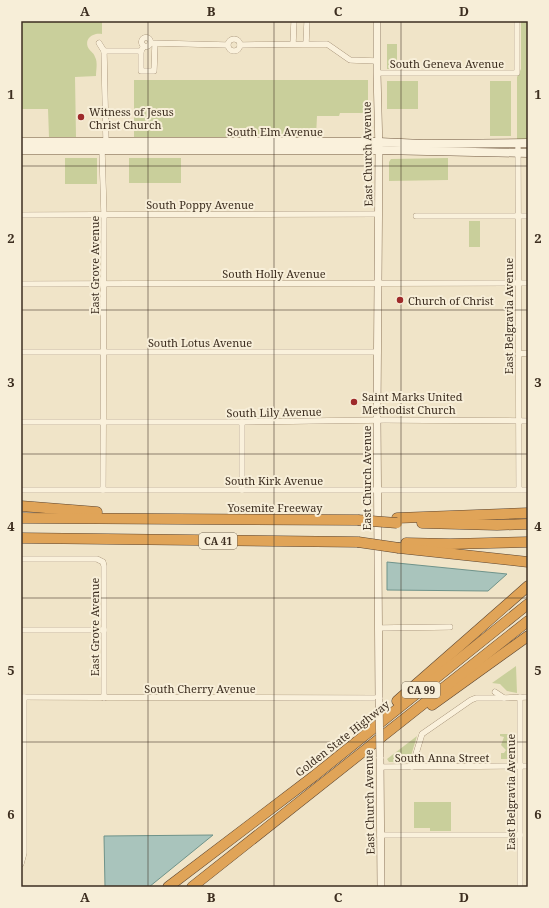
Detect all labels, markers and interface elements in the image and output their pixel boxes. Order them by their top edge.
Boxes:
text: A [80,2,90,20]
text: B [207,2,216,20]
text: C [334,2,343,20]
text: D [459,2,469,20]
street label: South Geneva Avenue [390,56,504,71]
text: 1 [7,85,15,103]
text: 1 [534,85,542,103]
street label: East Church Avenue [359,101,375,207]
place label: Witness of Jesus Christ Church [89,104,174,132]
marker: Witness of Jesus Christ Church [76,112,86,122]
street label: South Elm Avenue [227,124,323,139]
street label: South Poppy Avenue [146,197,254,212]
street label: East Grove Avenue [87,216,102,314]
text: 2 [7,229,15,247]
text: 2 [534,229,542,247]
street label: East Belgravia Avenue [501,258,516,374]
street label: South Holly Avenue [222,266,326,281]
place label: Church of Christ [408,293,494,308]
marker: Church of Christ [395,295,405,305]
street label: South Lotus Avenue [148,335,252,350]
text: 3 [7,373,15,391]
text: 3 [534,373,542,391]
place label: Saint Marks United Methodist Church [362,389,463,417]
marker: Saint Marks United Methodist Church [349,397,359,407]
street label: South Lily Avenue [226,404,322,420]
street label: East Church Avenue [359,425,374,531]
street label: South Kirk Avenue [225,473,323,488]
street label: Yosemite Freeway [227,500,323,515]
text: 4 [7,517,15,535]
text: 4 [534,517,542,535]
road number: CA 41 [199,533,237,549]
street label: East Grove Avenue [87,578,102,676]
text: 5 [7,661,15,679]
text: 5 [534,661,542,679]
street label: South Cherry Avenue [144,681,256,696]
road number: CA 99 [402,682,440,698]
street label: Golden State Highway [292,696,393,780]
street label: East Belgravia Avenue [503,734,518,850]
street label: East Church Avenue [361,749,377,855]
street label: South Anna Street [395,750,489,765]
text: 6 [7,805,15,823]
text: 6 [534,805,542,823]
text: A [80,888,90,906]
text: B [207,888,216,906]
text: C [334,888,343,906]
text: D [459,888,469,906]

